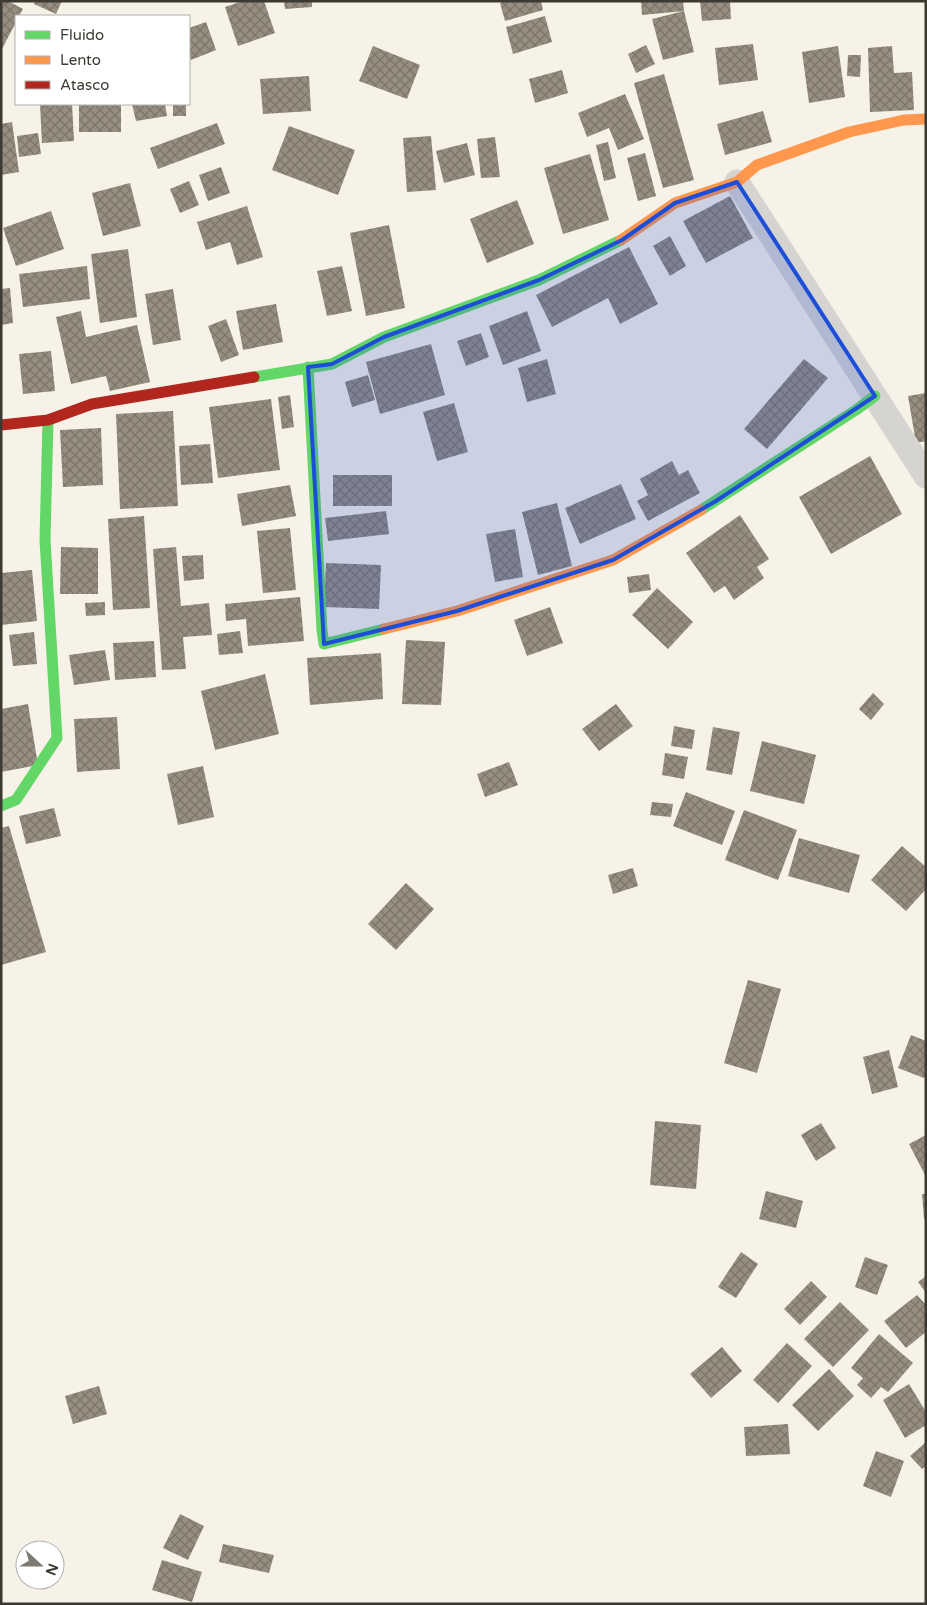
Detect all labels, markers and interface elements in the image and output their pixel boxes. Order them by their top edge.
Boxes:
legend [15,15,190,105]
text: Fluido [60,26,104,44]
text: Lento [60,51,101,69]
text: Atasco [60,76,109,94]
north arrow [15,1540,65,1590]
text: N [42,1561,62,1578]

